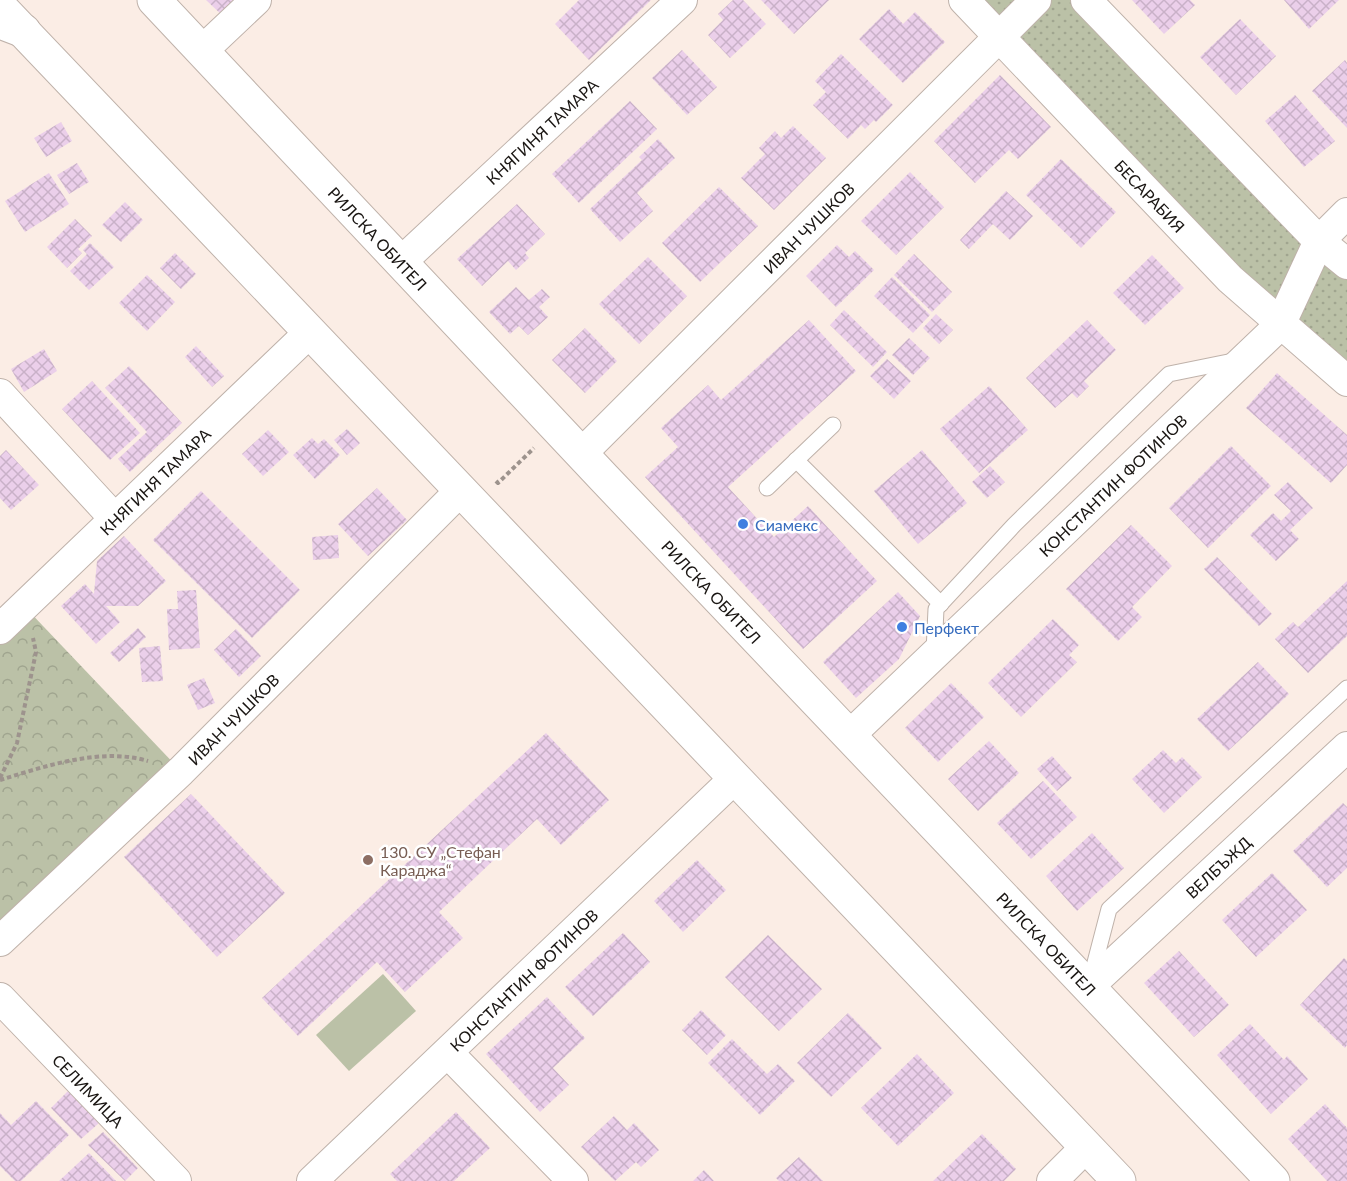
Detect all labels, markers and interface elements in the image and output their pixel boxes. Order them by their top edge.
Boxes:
street label: КНЯГИНЯ ТАМАРА [482,74,601,188]
street label: БЕСАРАБИЯ [1111,155,1189,236]
street label: ИВАН ЧУШКОВ [759,178,858,277]
street label: РИЛСКА ОБИТЕЛ [325,182,431,294]
street label: КОНСТАНТИН ФОТИНОВ [1035,410,1190,560]
street label: КНЯГИНЯ ТАМАРА [95,424,214,538]
place label: Сиамекс [755,515,818,534]
marker: Сиамекс [736,517,750,531]
street label: РИЛСКА ОБИТЕЛ [658,536,765,647]
place label: Перфект [914,618,979,637]
marker: Перфект [895,620,909,634]
street label: ИВАН ЧУШКОВ [184,669,282,768]
street label: ВЕЛБЪЖД [1181,831,1255,902]
place label: 130. СУ „Стефан Караджа“ [380,842,501,879]
marker: 130. СУ „Стефан Караджа“ [361,853,375,867]
street label: РИЛСКА ОБИТЕЛ [993,888,1100,999]
street label: КОНСТАНТИН ФОТИНОВ [445,905,601,1054]
street label: СЕЛИМИЦА [49,1050,128,1131]

